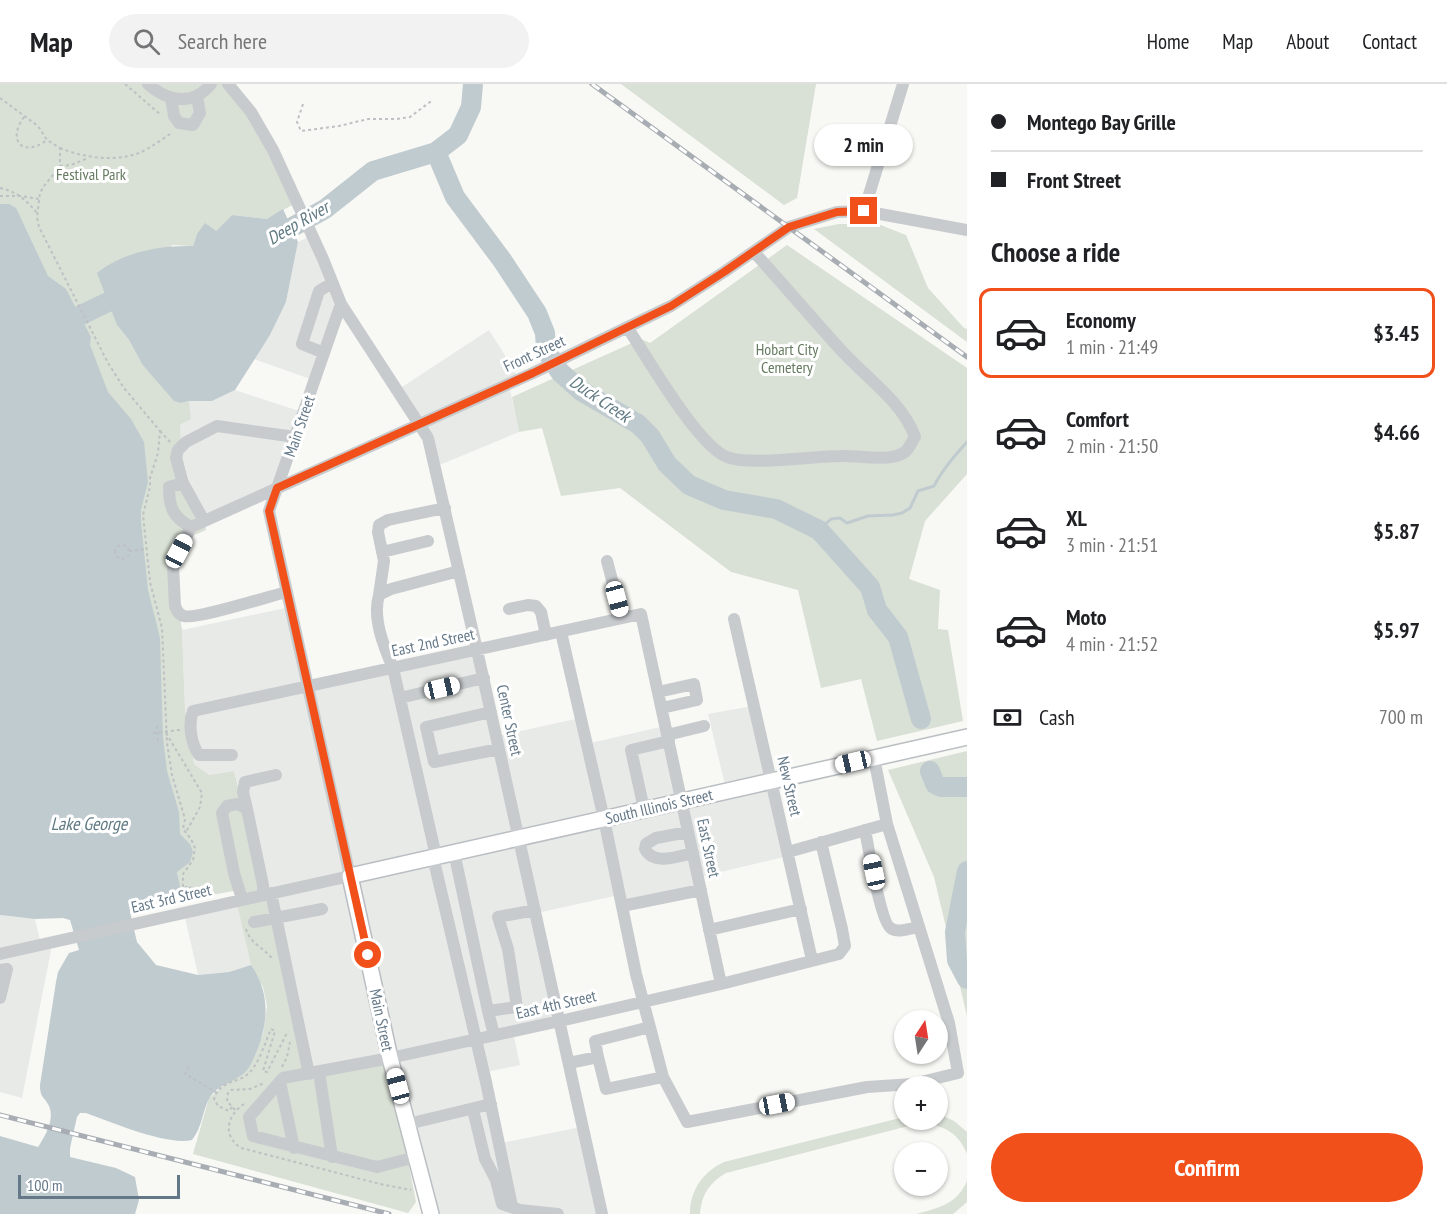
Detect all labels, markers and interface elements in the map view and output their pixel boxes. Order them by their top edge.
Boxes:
search box [109,14,529,68]
text: Map [30,23,73,60]
icon: search [130,25,163,58]
text: Search here [178,27,267,55]
text: Home [1147,28,1189,55]
text: Map [1222,28,1253,55]
text: About [1286,28,1329,55]
text: Contact [1362,28,1417,55]
text: Montego Bay Grille [1027,108,1176,136]
callout: 2 min [814,124,914,166]
text: 2 min [843,132,884,158]
park label: Festival Park [56,164,127,184]
text: Front Street [1027,166,1121,194]
water label: Deep River [263,194,335,249]
route end [850,197,877,224]
text: Choose a ride [991,235,1120,269]
icon: car [994,306,1048,360]
text: Economy [1066,306,1136,334]
text: $3.45 [1373,319,1420,347]
street label: Front Street [500,330,569,376]
text: 1 min · 21:49 [1066,334,1158,360]
park label: Hobart City Cemetery [756,339,818,377]
water label: Duck Creek [565,370,637,428]
street label: Main Street [279,392,319,459]
icon: car [994,405,1048,459]
text: Comfort [1066,405,1129,433]
text: $4.66 [1373,418,1420,446]
text: 2 min · 21:50 [1066,433,1158,459]
icon: car [994,504,1048,558]
text: XL [1066,504,1087,532]
text: $5.87 [1373,517,1420,545]
car [163,531,195,571]
text: 3 min · 21:51 [1066,532,1158,558]
car [604,579,630,619]
icon: car [994,603,1048,657]
text: Moto [1066,603,1107,631]
text: $5.97 [1373,616,1420,644]
street label: East 2nd Street [390,623,477,661]
text: 4 min · 21:52 [1066,631,1158,657]
car [422,675,462,701]
street label: Center Street [493,683,527,758]
icon: cash [991,701,1024,734]
text: Cash [1039,703,1075,731]
text: 700 m [1379,704,1423,730]
car [833,749,873,775]
street label: New Street [773,754,807,818]
street label: South Illinois Street [603,784,715,828]
water label: Lake George [51,812,129,835]
street label: East Street [693,817,725,880]
car [861,853,887,891]
street label: East 3rd Street [129,879,214,917]
route start [354,941,381,968]
street label: East 4th Street [514,985,599,1023]
street label: Main Street [366,987,399,1054]
north arrow [894,1010,948,1064]
map controls [894,1010,948,1196]
car [385,1066,411,1106]
button: + [894,1076,948,1130]
car [758,1092,796,1116]
button: Confirm [991,1133,1423,1202]
button: − [894,1142,948,1196]
scale bar [18,1172,180,1200]
text: 100 m [27,1175,62,1195]

